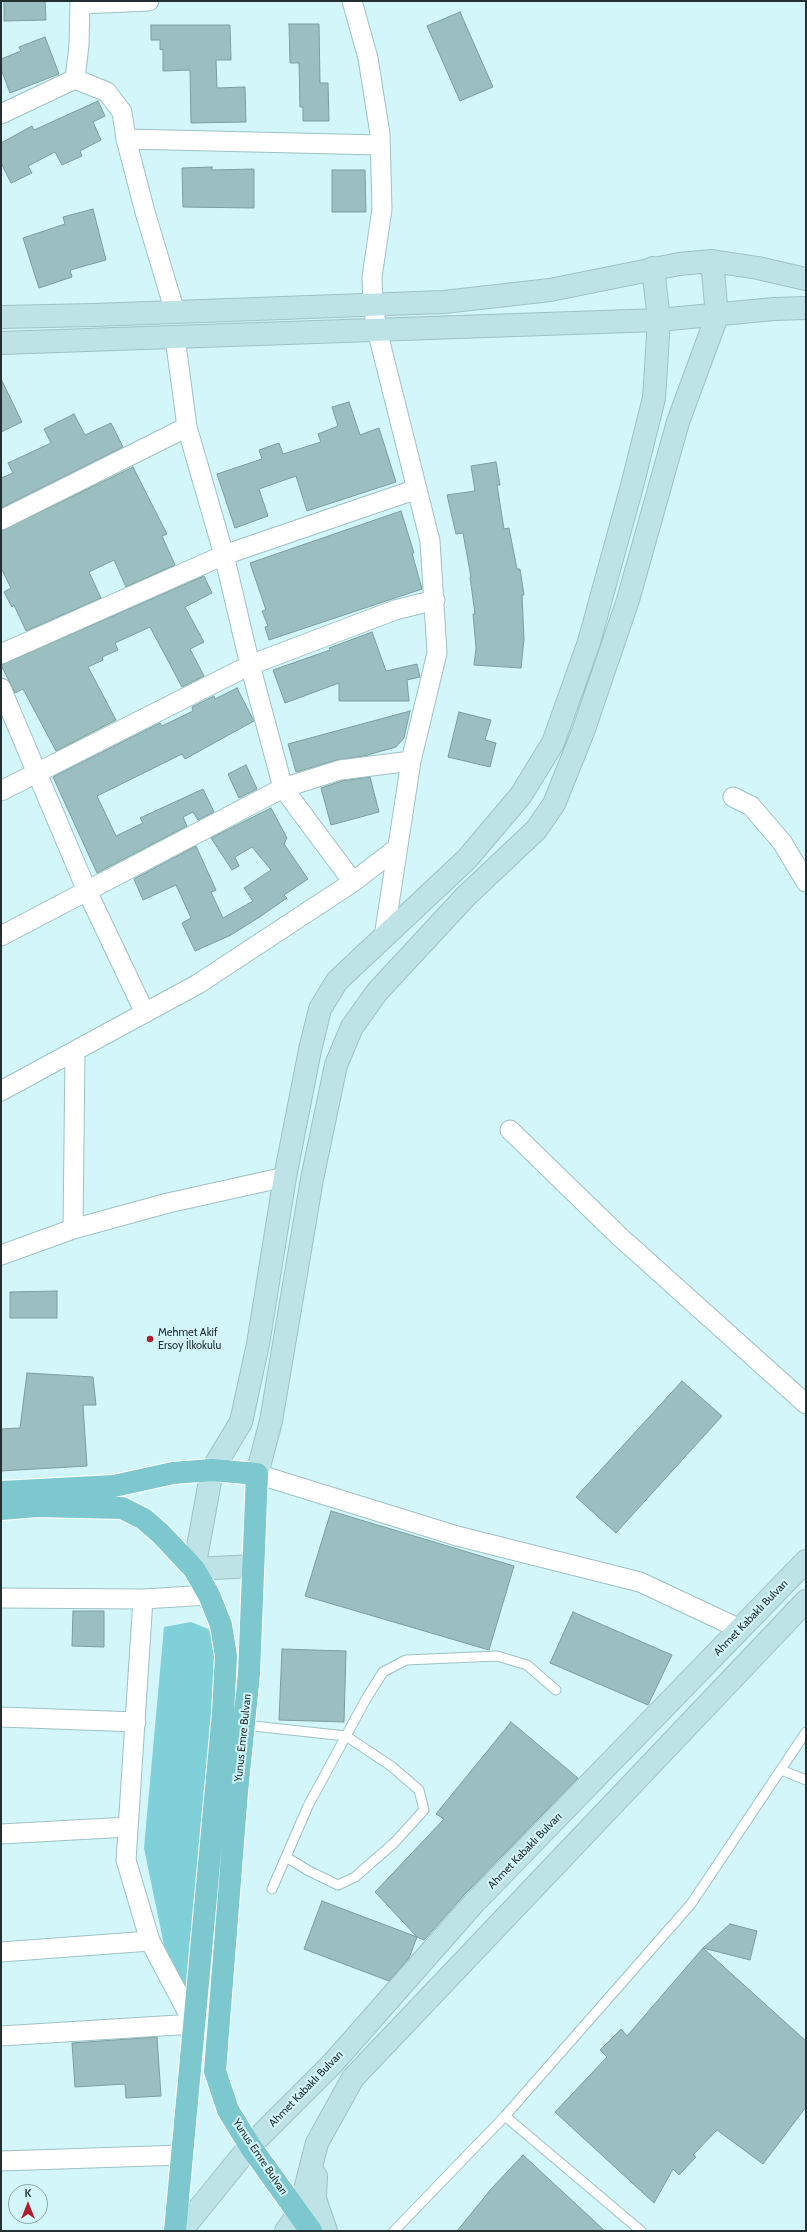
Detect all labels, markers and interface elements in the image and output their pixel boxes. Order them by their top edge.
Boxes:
place label: Mehmet Akif Ersoy İlkokulu [158,1326,221,1352]
marker: Mehmet Akif Ersoy İlkokulu [145,1334,155,1344]
street label: Ahmet Kabaklı Bulvarı [711,1577,791,1659]
street label: Yunus Emre Bulvarı [232,1693,254,1783]
street label: Ahmet Kabaklı Bulvarı [485,1810,565,1892]
street label: Ahmet Kabaklı Bulvarı [266,2048,346,2130]
street label: Yunus Emre Bulvarı [230,2117,290,2197]
north arrow [8,2184,48,2224]
text: K [25,2186,31,2200]

